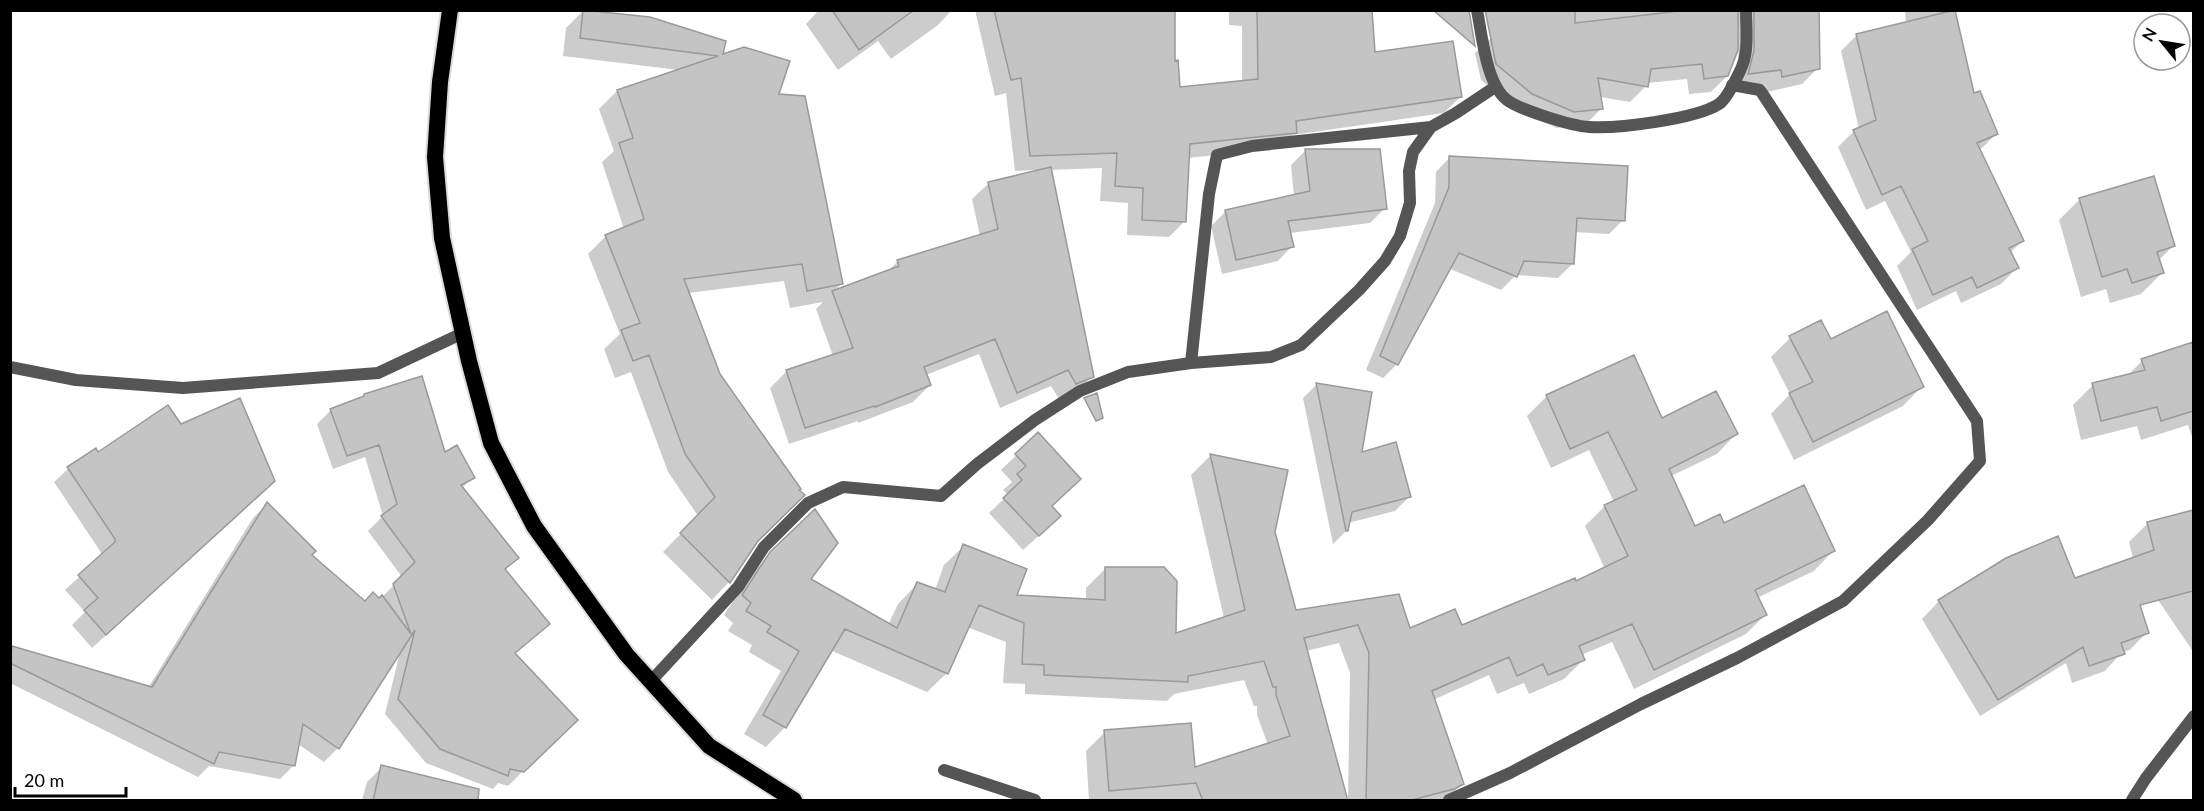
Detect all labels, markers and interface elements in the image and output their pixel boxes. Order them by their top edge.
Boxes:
north arrow [2132,12,2192,72]
text: N [2137,24,2160,44]
scale bar [15,760,126,798]
text: 20 m [24,769,64,791]

